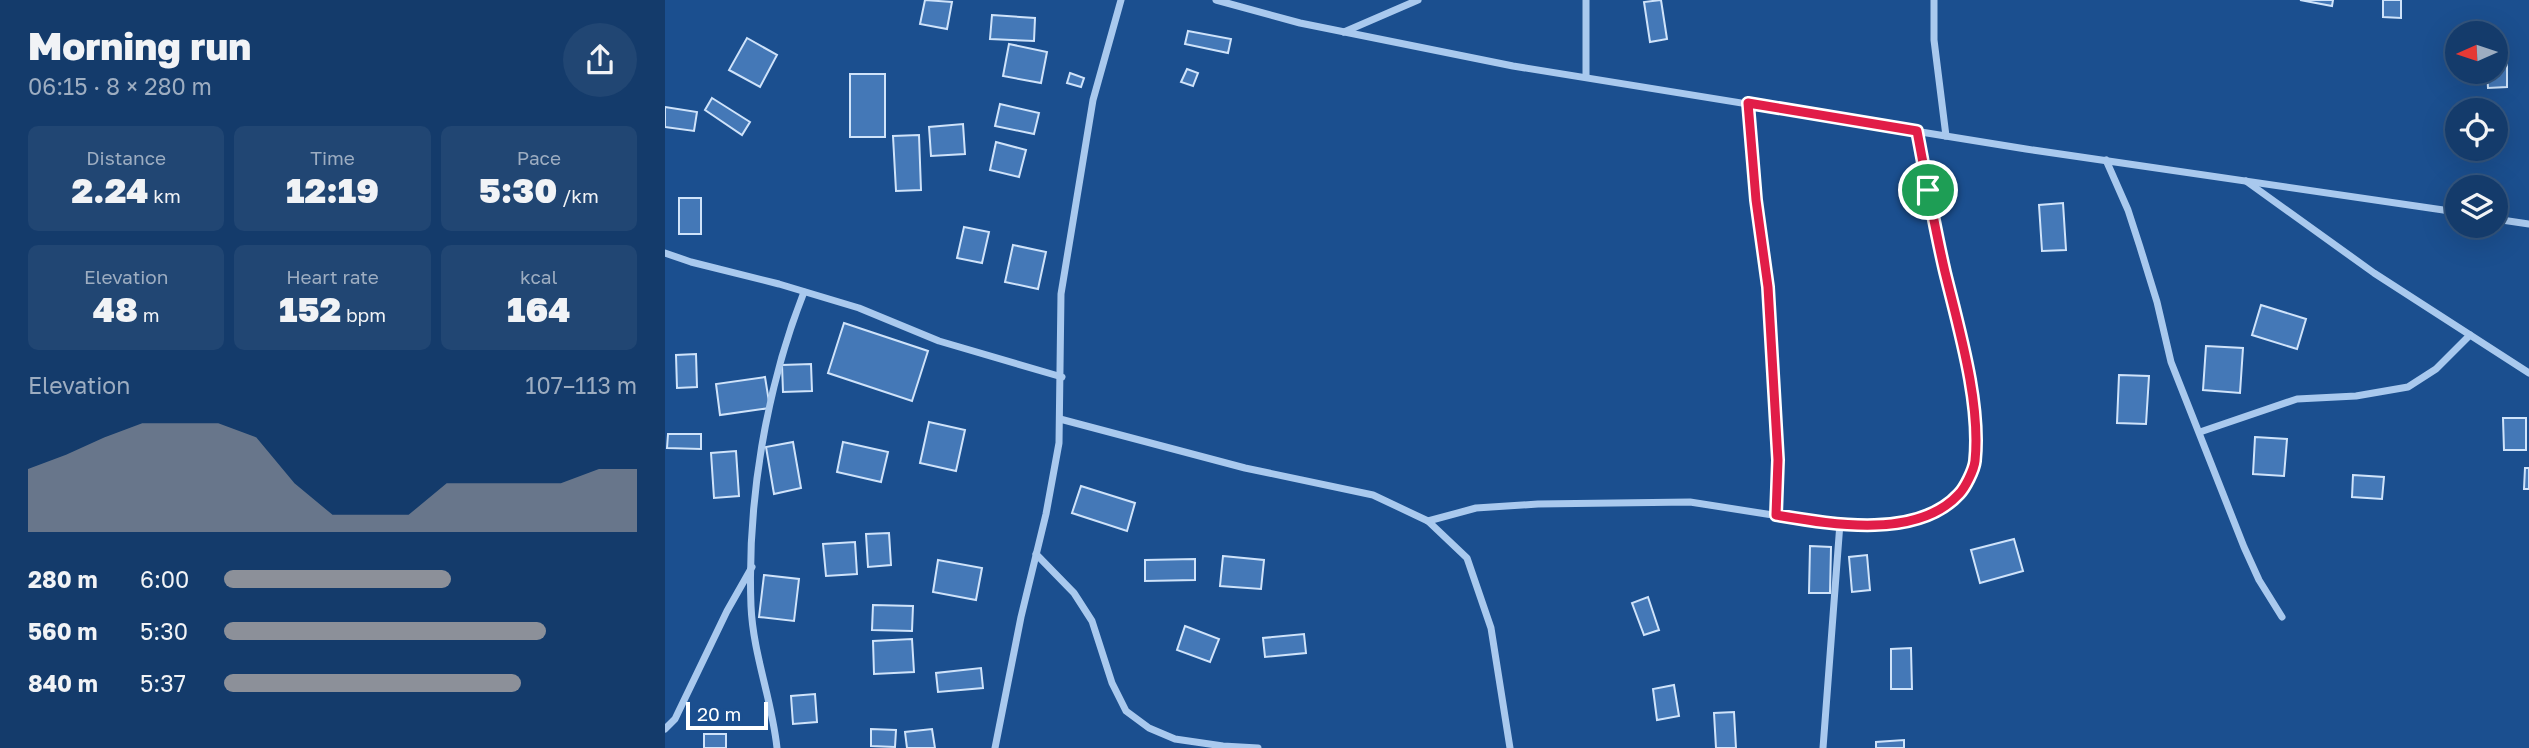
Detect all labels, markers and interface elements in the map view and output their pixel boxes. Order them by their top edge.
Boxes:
north arrow [2445,21,2508,84]
map controls [2445,21,2508,238]
text: Morning run [28,23,251,68]
button: share [563,23,637,97]
text: 06:15 · 8 × 280 m [28,72,212,100]
button: locate [2445,98,2508,161]
text: Distance [86,146,166,169]
text: Time [310,146,355,169]
text: Pace [517,146,561,169]
pin [1898,160,1958,220]
text: 2.24 [71,169,149,211]
text: 12:19 [286,169,379,211]
text: 5:30 [479,169,557,211]
icon: arrive [1909,171,1947,209]
button: layers [2445,175,2508,238]
text: km [149,184,181,207]
text: /km [557,184,599,207]
text: Elevation [84,265,168,288]
text: Heart rate [286,265,379,288]
text: kcal [520,265,558,288]
text: 48 [93,288,138,330]
text: 152 [279,288,341,330]
text: 164 [507,288,571,330]
text: m [138,303,160,326]
text: bpm [341,303,386,326]
text: Elevation [28,371,130,399]
text: 107–113 m [525,371,637,399]
text: 280 m [28,565,98,593]
text: 6:00 [140,565,189,593]
text: 560 m [28,617,97,645]
text: 5:30 [140,617,188,645]
text: 840 m [28,669,98,697]
text: 5:37 [140,669,186,697]
scale bar [686,699,768,731]
text: 20 m [697,702,741,725]

